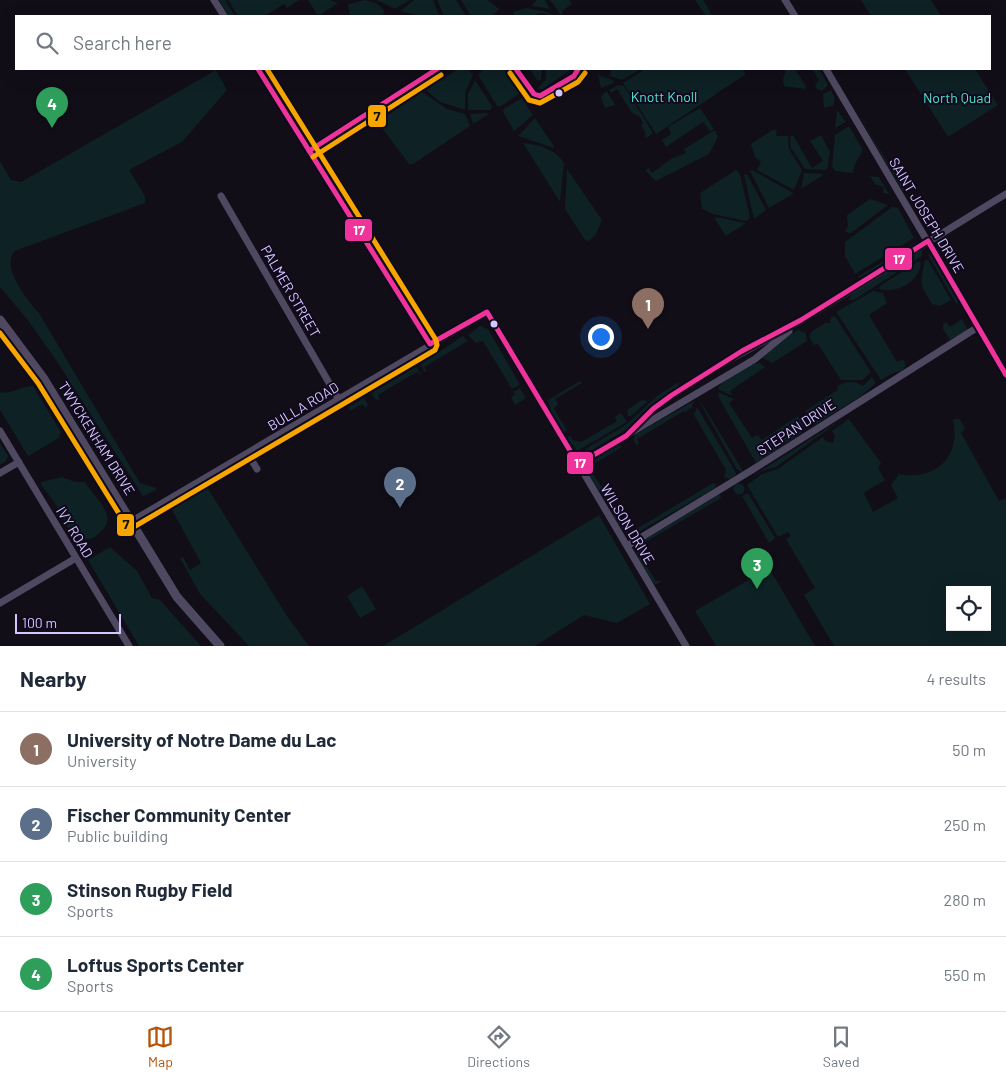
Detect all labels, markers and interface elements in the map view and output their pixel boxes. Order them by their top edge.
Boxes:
search box [15,15,991,70]
icon: search [33,29,61,57]
text: Search here [73,31,172,54]
pin: 4 [36,87,68,128]
unlabelled marker [554,88,564,98]
park label: Knott Knoll [631,88,697,105]
park label: North Quad [923,89,991,106]
line badge: 7 [367,104,387,128]
text: 7 [374,107,381,124]
street label: SAINT JOSEPH DRIVE [886,154,968,276]
line badge: 17 [344,218,373,242]
text: 17 [353,221,365,238]
street label: PALMER STREET [258,242,324,340]
line badge: 17 [884,247,913,271]
text: 17 [893,250,905,267]
pin: 1 [632,288,664,329]
unlabelled marker [489,319,499,329]
your location [588,324,614,350]
street label: TWYCKENHAM DRIVE [55,378,139,498]
street label: BULLA ROAD [264,378,342,434]
street label: STEPAN DRIVE [753,395,839,459]
line badge: 17 [566,451,594,475]
text: 17 [574,454,586,471]
pin: 2 [384,467,416,508]
street label: WILSON DRIVE [597,481,659,567]
street label: IVY ROAD [53,503,97,561]
line badge: 7 [116,513,135,537]
text: 7 [123,515,130,532]
pin: 3 [741,548,773,589]
map controls [946,586,991,631]
button: locate [946,586,991,631]
scale bar [15,611,121,634]
text: 100 m [22,614,57,631]
text: Nearby [20,666,86,691]
text: 4 results [926,669,986,688]
text: University of Notre Dame du Lac [67,728,336,751]
text: 1 [33,740,39,759]
text: 50 m [952,740,986,759]
text: University [67,751,137,770]
text: Fischer Community Center [67,803,291,826]
text: 2 [32,815,40,834]
text: 250 m [944,815,986,834]
text: Public building [67,826,168,845]
text: Stinson Rugby Field [67,878,233,901]
text: 3 [32,890,40,909]
text: 280 m [944,890,986,909]
text: Sports [67,901,113,920]
text: Loftus Sports Center [67,953,244,976]
text: 4 [31,965,41,984]
text: 550 m [944,965,986,984]
text: Sports [67,976,113,995]
tab: Map [146,1023,174,1070]
tab: Directions [467,1023,530,1070]
tab: Saved [823,1023,860,1070]

